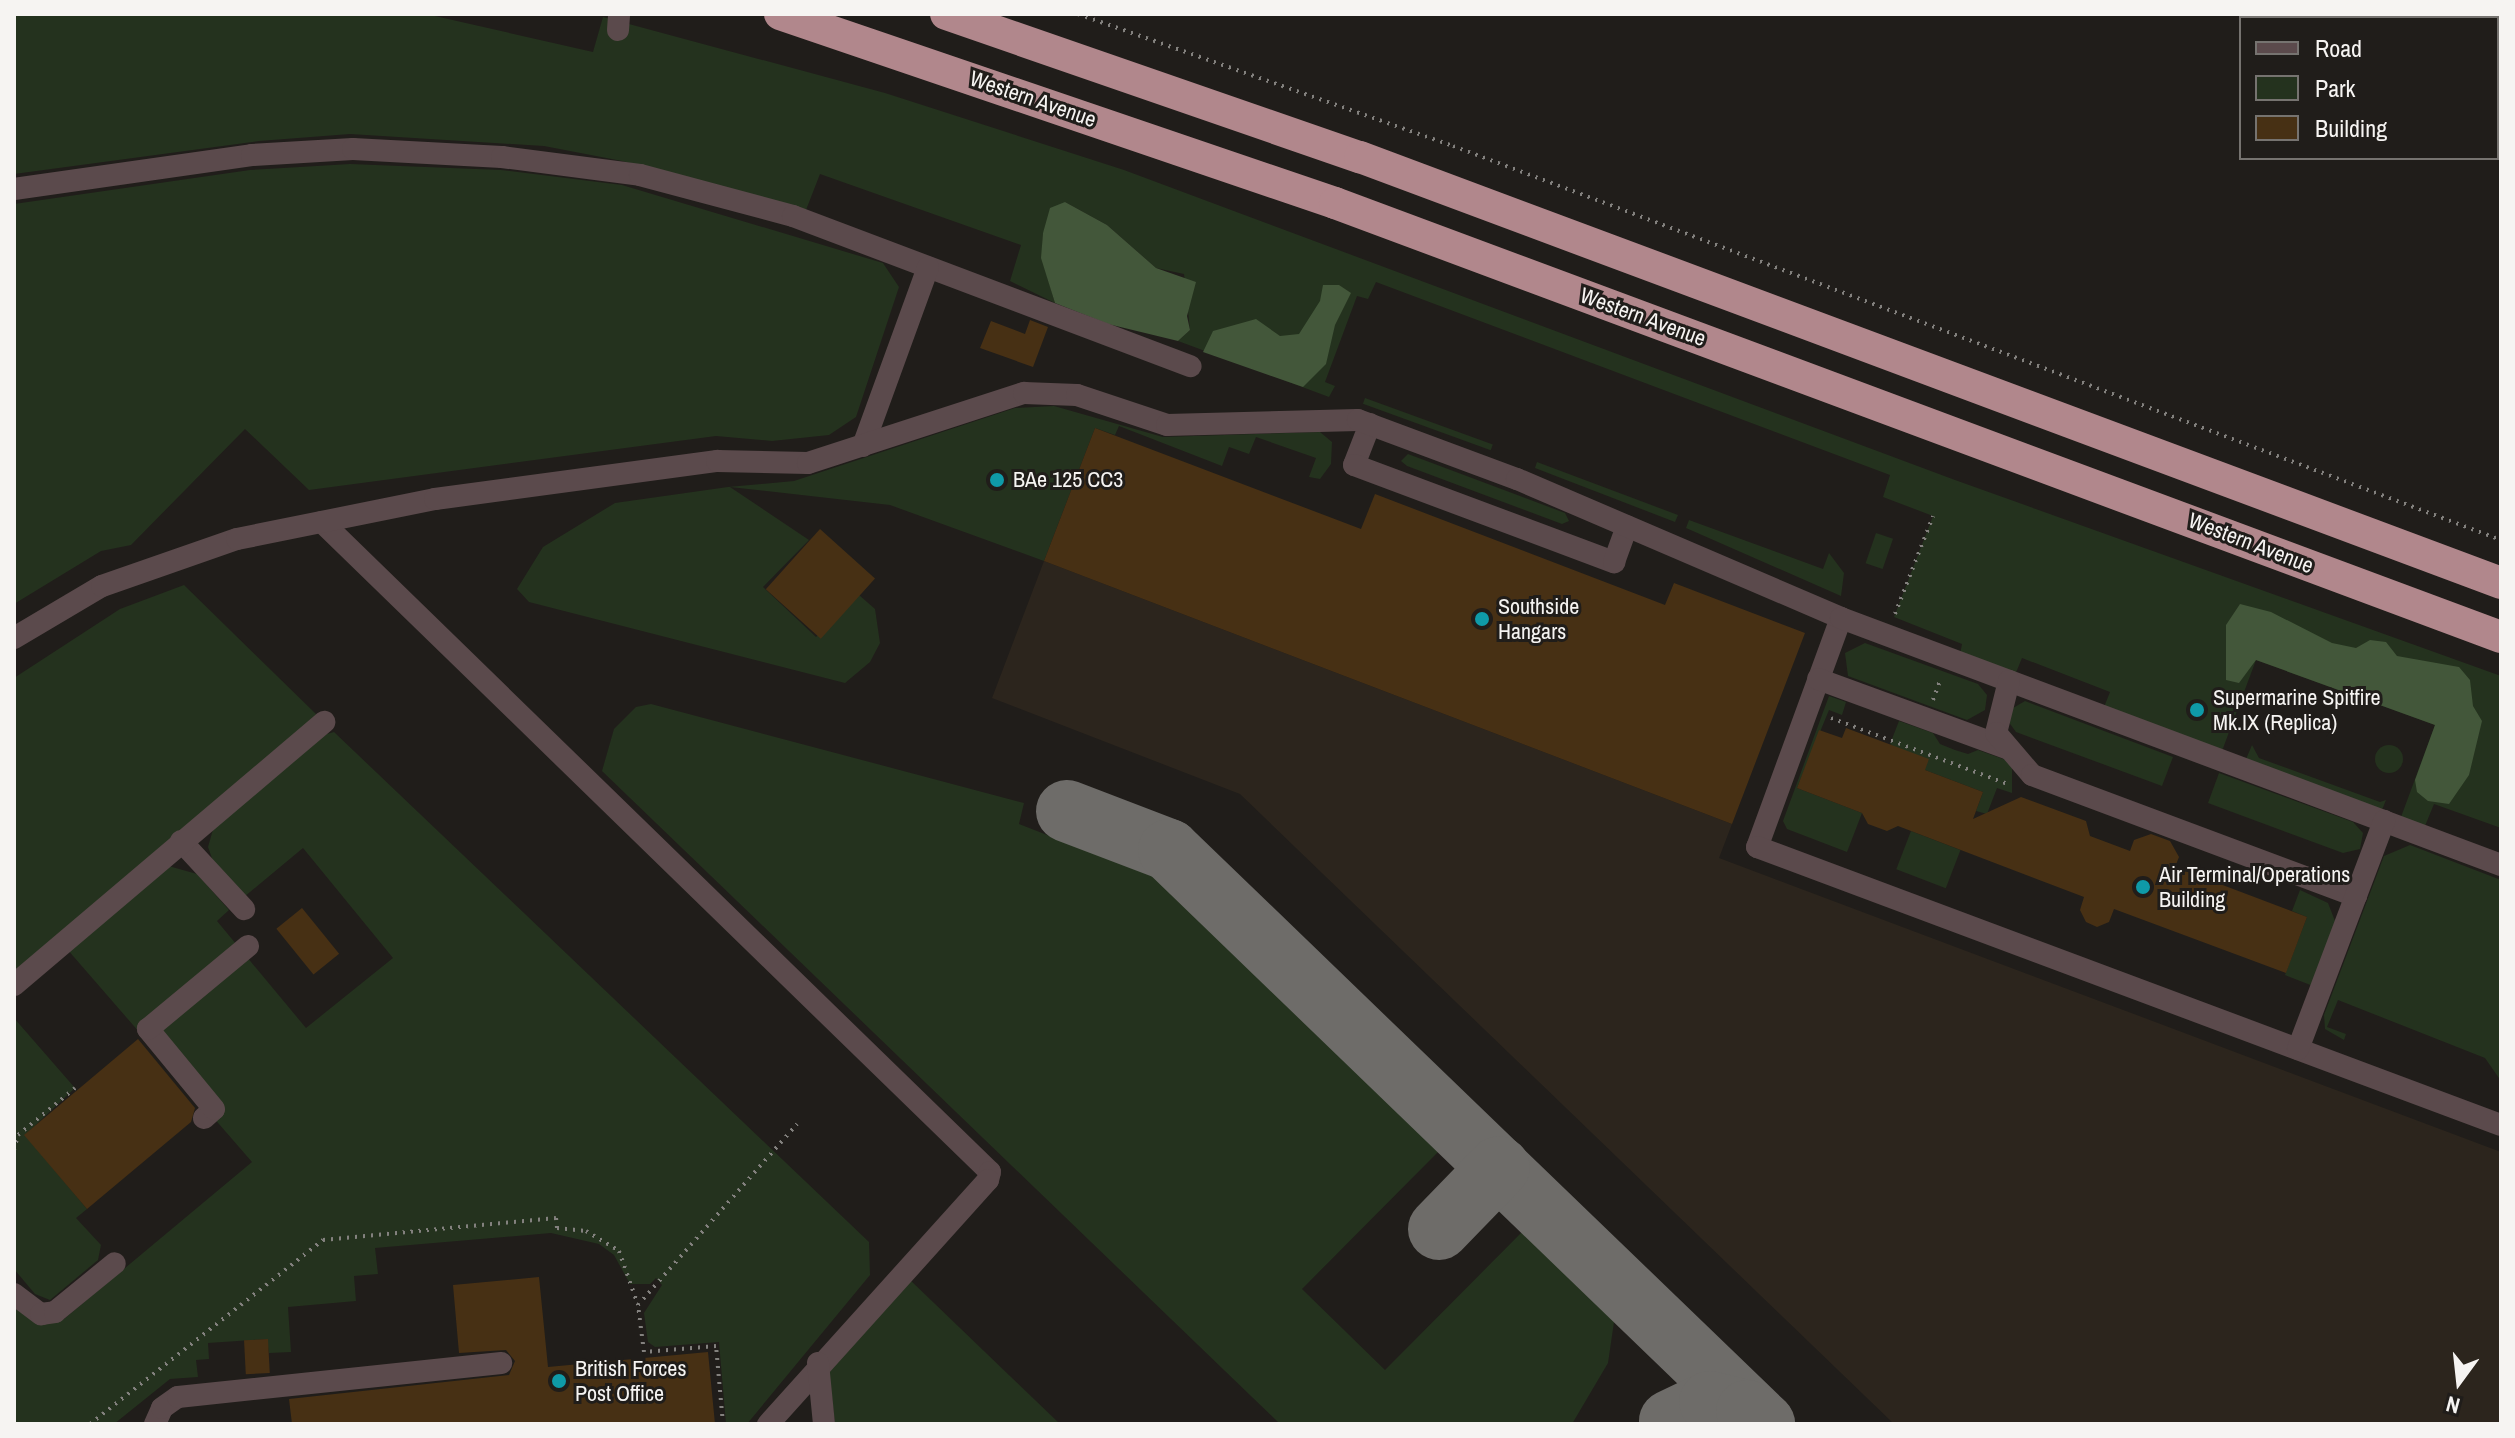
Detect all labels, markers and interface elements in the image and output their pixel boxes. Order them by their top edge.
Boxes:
legend [2239,16,2499,160]
text: Road [2315,32,2362,64]
street label: Western Avenue [966,65,1100,133]
text: Park [2315,72,2355,104]
text: Building [2315,112,2387,144]
street label: Western Avenue [1576,282,1710,352]
place label: BAe 125 CC3 [1013,467,1123,493]
marker: BAe 125 CC3 [988,471,1006,489]
street label: Western Avenue [2184,507,2318,579]
place label: Southside Hangars [1498,593,1579,644]
marker: Southside Hangars [1473,610,1491,628]
place label: Supermarine Spitfire Mk.IX (Replica) [2213,684,2380,736]
marker: Supermarine Spitfire Mk.IX (Replica) [2188,701,2206,719]
place label: Air Terminal/Operations Building [2159,861,2351,912]
marker: Air Terminal/Operations Building [2134,878,2152,896]
north arrow [2419,1342,2499,1422]
place label: British Forces Post Office [575,1355,686,1406]
marker: British Forces Post Office [550,1372,568,1390]
text: N [2443,1389,2463,1421]

